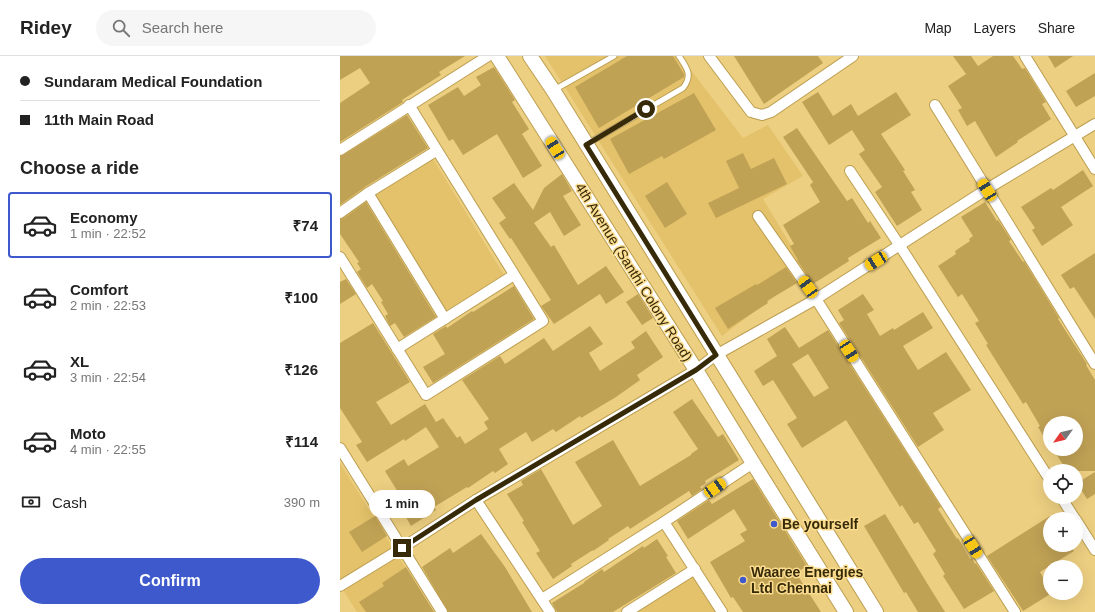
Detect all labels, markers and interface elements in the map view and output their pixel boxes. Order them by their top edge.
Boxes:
search box [96,10,376,46]
text: Ridey [20,17,72,38]
icon: search [110,17,132,39]
text: Search here [142,19,223,36]
text: Map [924,20,952,36]
text: Layers [974,20,1016,36]
text: Share [1038,20,1075,36]
text: Sundaram Medical Foundation [44,73,262,90]
route start [637,100,655,118]
text: 11th Main Road [44,111,154,128]
car [544,135,566,161]
text: Choose a ride [20,158,139,178]
car [976,177,998,203]
street label: 4th Avenue (Santhi Colony Road) [572,180,696,364]
icon: car [22,207,58,243]
text: Economy [70,209,138,226]
text: ₹74 [293,217,318,234]
text: 1 min · 22:52 [70,226,146,241]
car [863,250,889,272]
car [796,274,820,300]
icon: car [22,279,58,315]
text: Comfort [70,281,128,298]
text: ₹100 [284,289,318,306]
text: 2 min · 22:53 [70,298,146,313]
car [837,338,861,364]
icon: car [22,351,58,387]
text: XL [70,353,89,370]
text: ₹126 [284,361,318,378]
text: 3 min · 22:54 [70,370,146,385]
north arrow [1043,416,1083,456]
map controls [1043,416,1083,600]
icon: car [22,423,58,459]
text: Moto [70,425,106,442]
text: ₹114 [285,433,318,450]
text: 4 min · 22:55 [70,442,146,457]
button: locate [1043,464,1083,504]
car [702,476,728,500]
callout: 1 min [369,490,435,518]
icon: cash [20,491,42,513]
text: Cash [52,494,87,511]
text: 390 m [284,495,320,510]
text: 1 min [385,496,419,511]
button: + [1043,512,1083,552]
place label: Be yourself [782,516,859,532]
marker: Be yourself [769,519,779,529]
car [962,534,984,560]
route end [393,539,411,557]
button: Confirm [20,558,320,604]
button: − [1043,560,1083,600]
place label: Waaree Energies Ltd Chennai [751,564,864,596]
marker: Waaree Energies Ltd Chennai [738,575,748,585]

